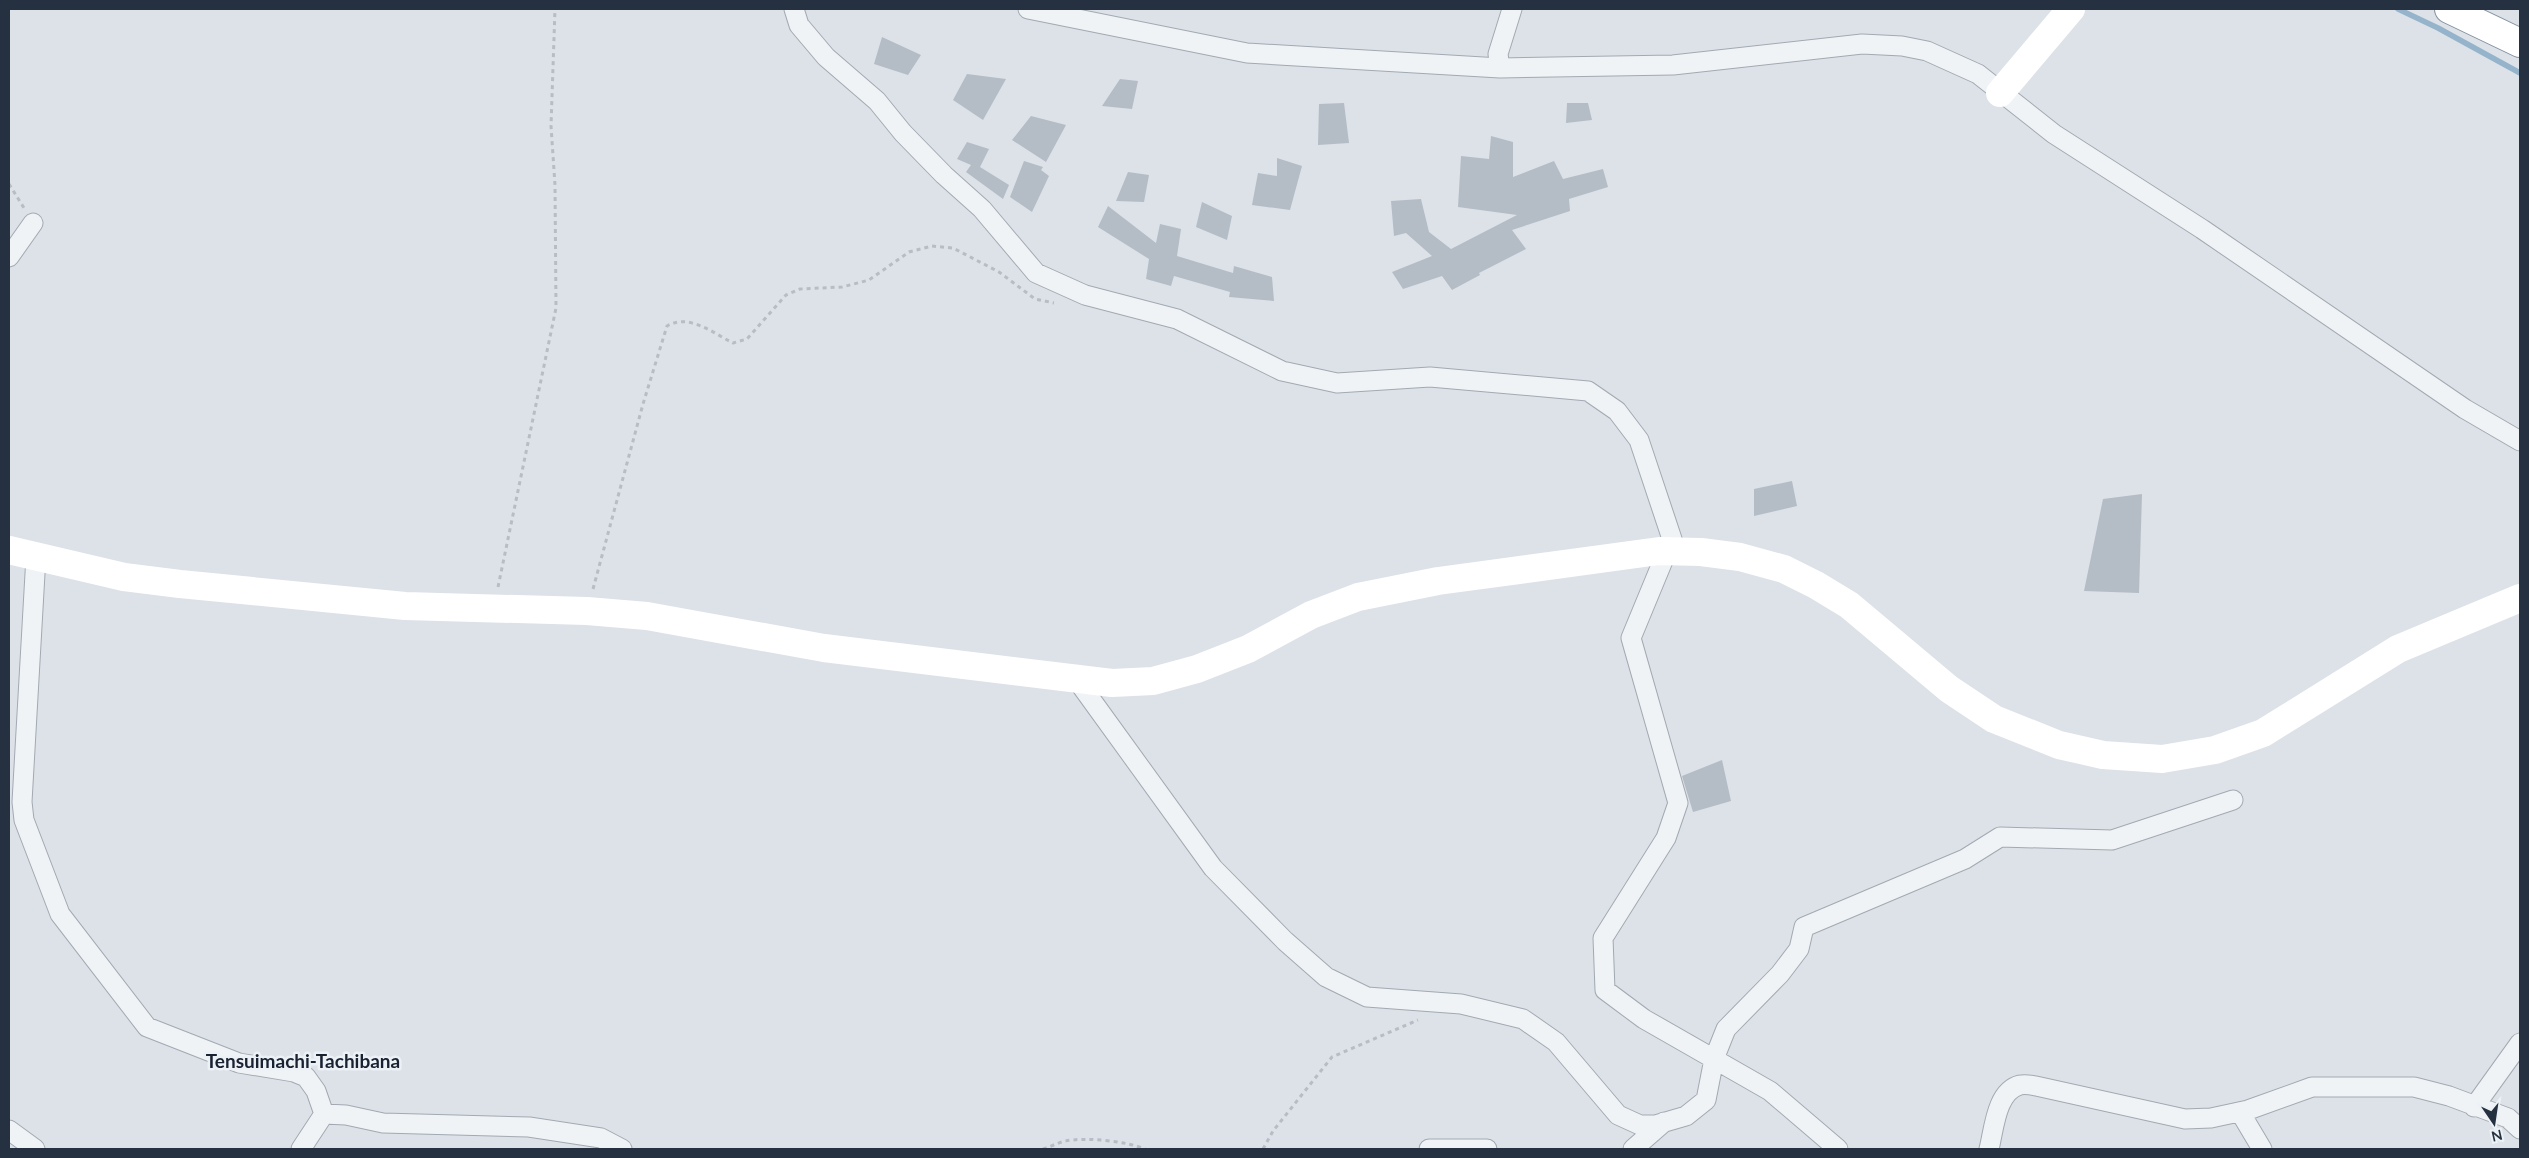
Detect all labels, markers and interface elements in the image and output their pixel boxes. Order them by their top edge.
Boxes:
district label: Tensuimachi-Tachibana [206,1049,400,1072]
north arrow [2469,1098,2519,1148]
text: N [2490,1127,2504,1146]

